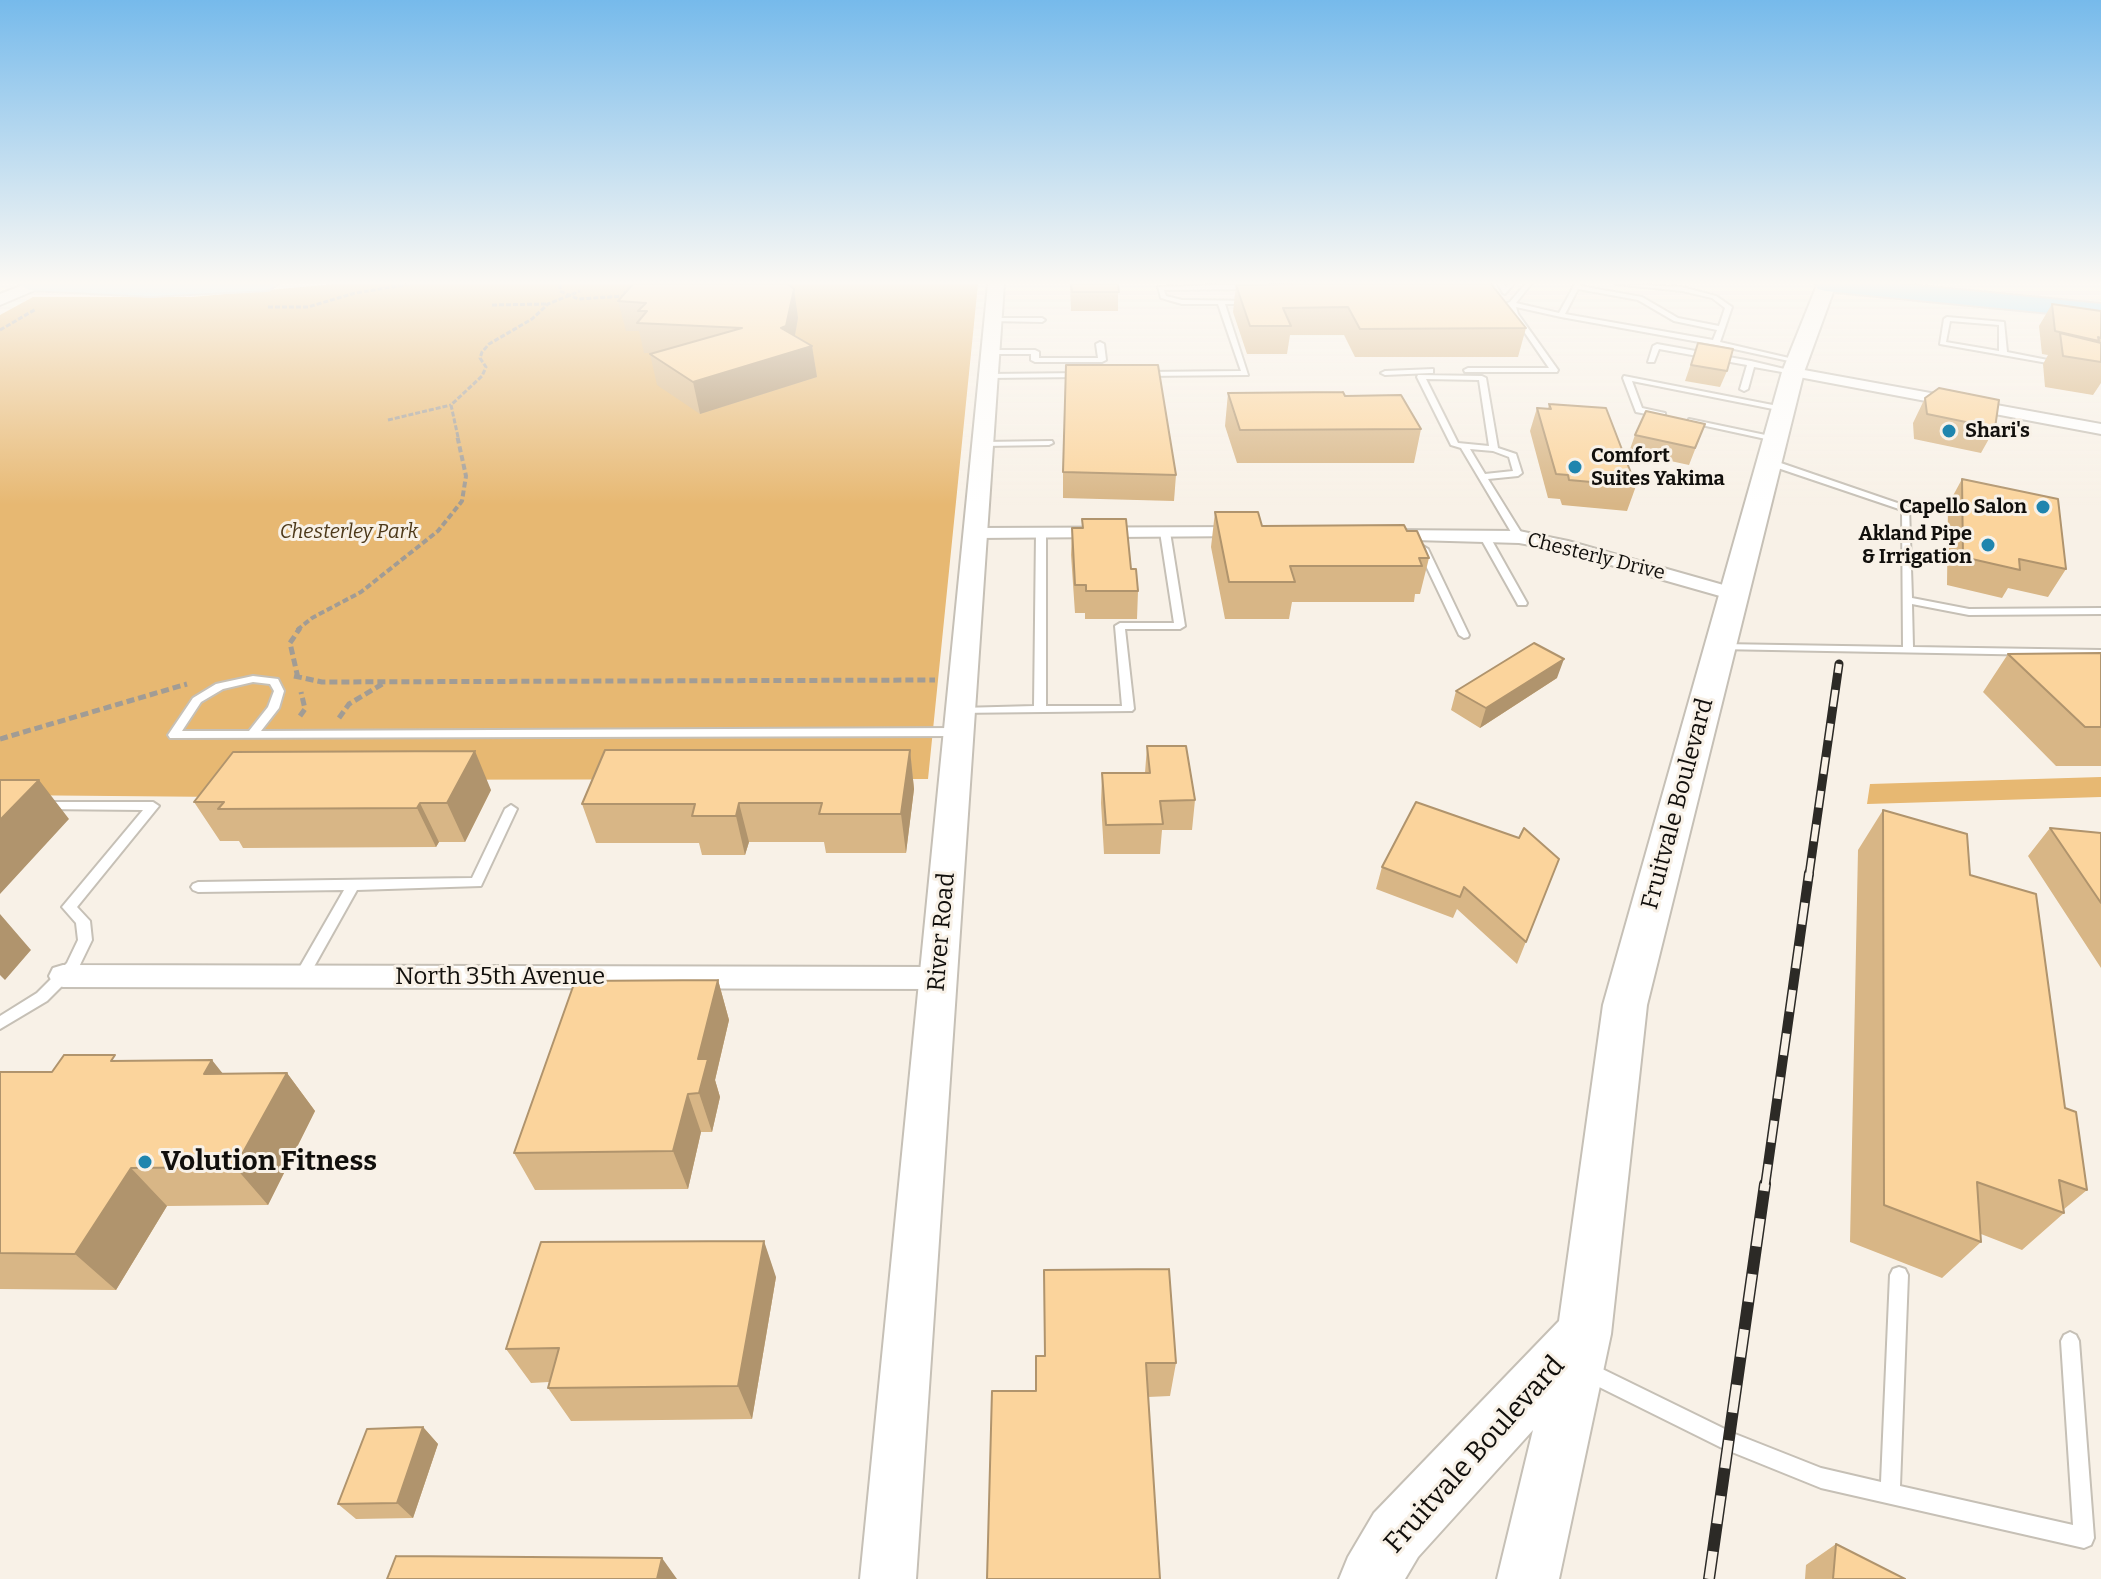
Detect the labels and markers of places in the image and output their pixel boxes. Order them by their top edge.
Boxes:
place label: Shari's [1965,419,2030,443]
marker: Shari's [1940,422,1958,440]
place label: Comfort Suites Yakima [1591,444,1725,491]
marker: Comfort Suites Yakima [1566,458,1584,476]
place label: Capello Salon [1899,495,2027,519]
marker: Capello Salon [2034,498,2052,516]
place label: Akland Pipe & Irrigation [1859,522,1972,569]
marker: Akland Pipe & Irrigation [1979,536,1997,554]
place label: Volution Fitness [161,1145,377,1179]
marker: Volution Fitness [136,1153,154,1171]

